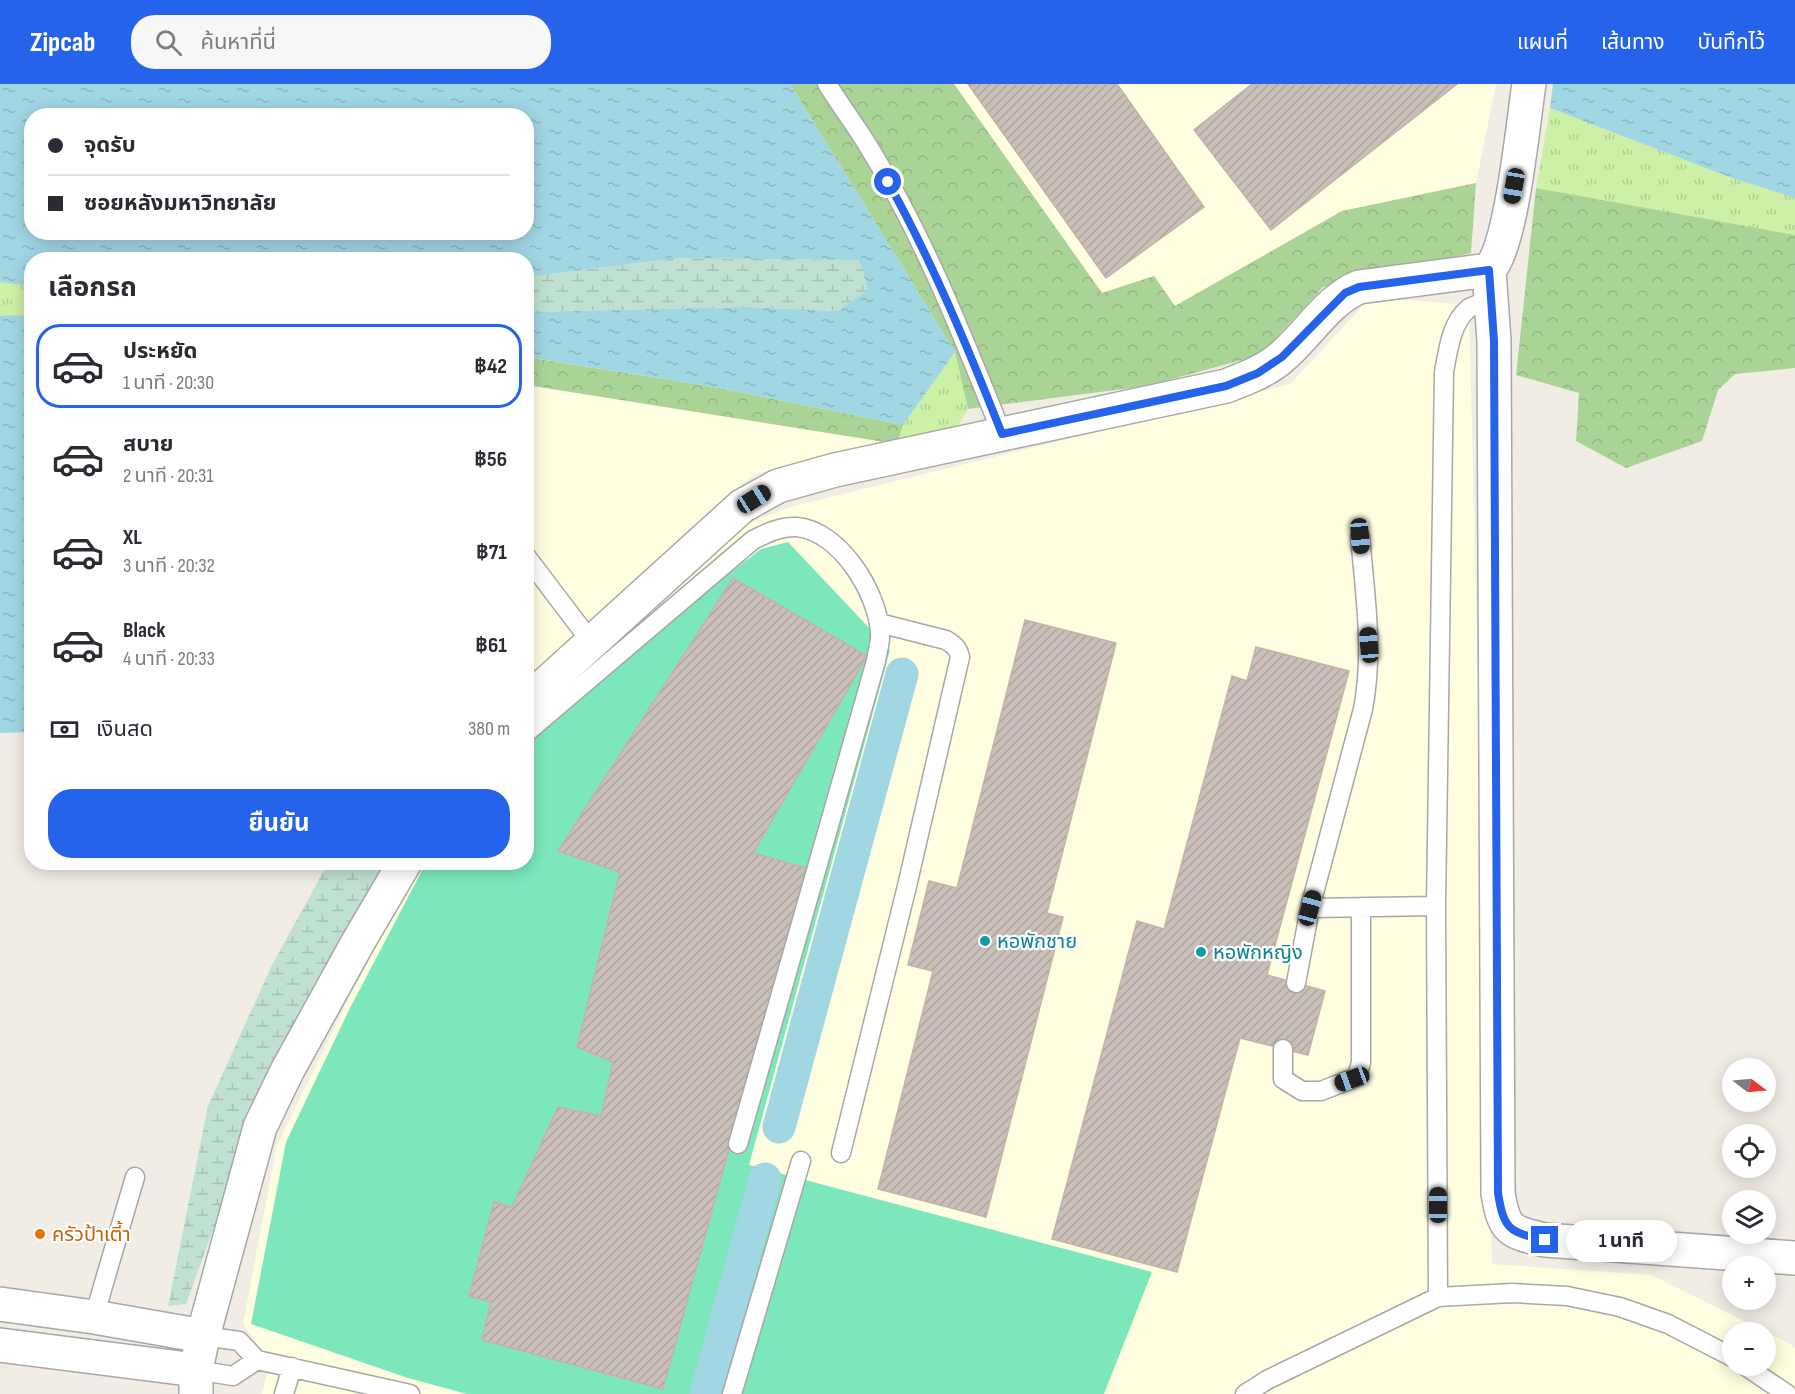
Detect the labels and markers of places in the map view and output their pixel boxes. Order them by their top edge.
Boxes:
place label: หอพักชาย [997,930,1077,954]
marker: หอพักชาย [978,934,992,948]
place label: หอพักหญิง [1213,941,1303,965]
marker: หอพักหญิง [1194,945,1208,959]
place label: ครัวป้าเตี้า [52,1220,131,1247]
marker: ครัวป้าเตี้า [33,1227,47,1241]

